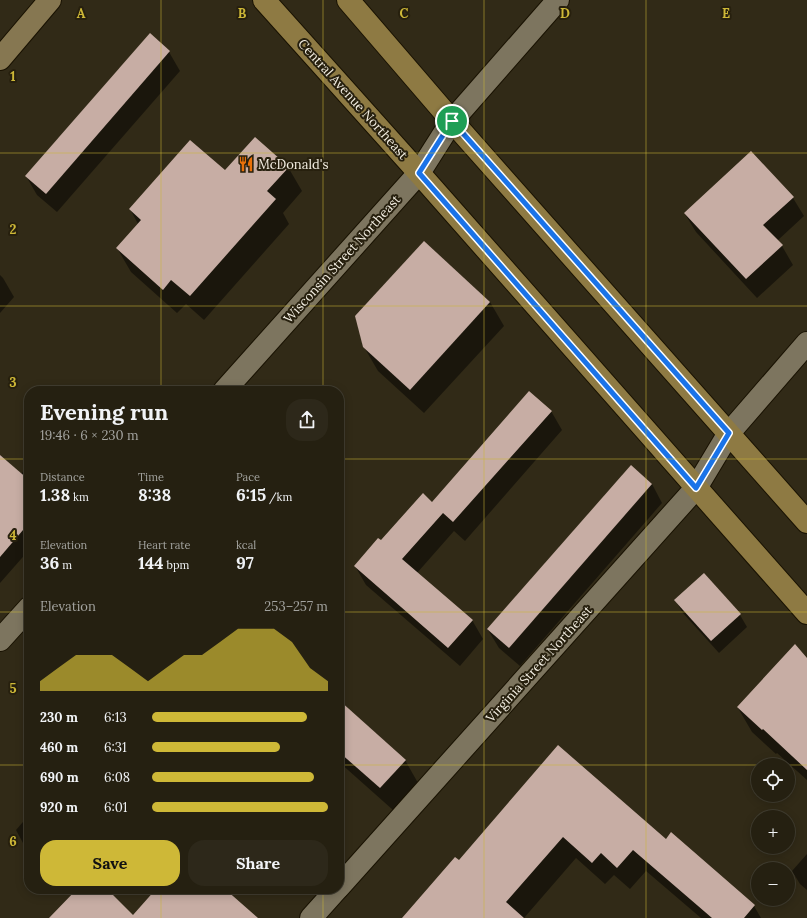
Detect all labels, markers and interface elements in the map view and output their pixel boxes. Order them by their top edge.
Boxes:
text: A [77,5,86,22]
text: B [238,5,247,22]
text: C [400,5,409,22]
text: D [560,5,570,22]
text: E [722,5,730,22]
street label: Central Avenue Northeast [294,35,412,163]
text: 1 [10,68,16,85]
pin [435,104,469,138]
icon: arrive [441,110,463,132]
restaurant icon: McDonald's [237,155,255,173]
place label: McDonald's [258,156,328,173]
street label: Wisconsin Street Northeast [280,191,404,327]
text: 2 [10,221,17,238]
text: 3 [9,374,17,391]
text: Evening run [40,398,168,426]
button: share [286,399,328,441]
text: 19:46 · 6 × 230 m [40,427,139,444]
text: Distance [40,470,85,484]
text: Time [138,470,164,484]
text: Pace [236,470,260,484]
text: 1.38 [40,484,70,506]
text: 8:38 [138,484,171,506]
text: 6:15 [236,484,266,506]
text: km [70,490,89,504]
text: /km [266,490,292,504]
text: 4 [9,527,17,544]
text: Elevation [40,538,87,552]
text: Heart rate [138,538,190,552]
text: kcal [236,538,256,552]
text: 36 [40,552,59,574]
text: 144 [138,552,164,574]
text: 97 [236,552,254,574]
text: m [59,558,72,572]
text: bpm [164,558,189,572]
text: Elevation [40,598,96,615]
text: 253–257 m [264,598,328,615]
street label: Virginia Street Northeast [481,602,596,727]
text: 5 [9,680,17,697]
text: 230 m [40,709,78,726]
text: 6:13 [104,709,127,726]
text: 460 m [40,739,78,756]
text: 6:31 [104,739,127,756]
map controls [751,758,795,906]
button: locate [751,758,795,802]
text: 690 m [40,769,79,786]
text: 6:08 [104,769,130,786]
text: 920 m [40,799,78,816]
text: 6:01 [104,799,128,816]
button: + [751,810,795,854]
text: 6 [9,833,17,850]
button: Save [40,840,180,886]
button: Share [188,840,328,886]
button: − [751,862,795,906]

